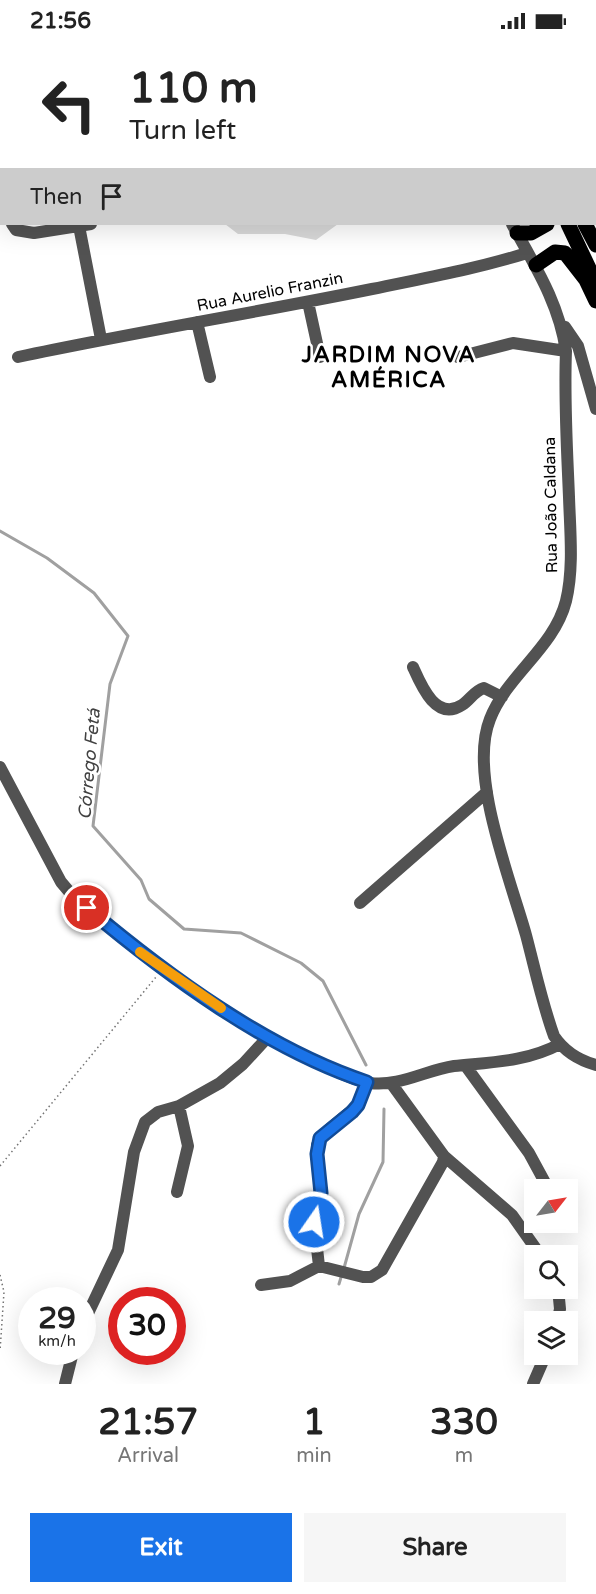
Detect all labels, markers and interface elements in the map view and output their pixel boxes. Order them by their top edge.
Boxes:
text: 21:56 [30,8,91,34]
text: 110 m [129,63,258,114]
icon: left [30,66,108,144]
text: Turn left [129,114,236,147]
icon: arrive [95,180,128,213]
text: Then [30,184,83,210]
street label: Rua Aurelio Franzin [195,268,345,316]
district label: JARDIM NOVA AMÉRICA [301,342,476,393]
street label: Rua João Caldana [540,437,562,573]
water label: Córrego Fetá [73,707,105,820]
pin [61,882,112,933]
icon: arrive [70,891,103,924]
north arrow [524,1179,578,1233]
map controls [524,1179,578,1365]
position arrow [282,1190,346,1254]
button: search [524,1245,578,1299]
speed limit sign: 30 [108,1287,186,1365]
text: 29 [38,1300,76,1337]
button: layers [524,1311,578,1365]
text: km/h [38,1332,76,1350]
text: 21:57 [98,1401,198,1444]
text: 1 [303,1401,325,1444]
text: 330 [430,1401,498,1444]
text: Arrival [117,1444,179,1468]
text: min [296,1444,332,1468]
text: m [455,1444,473,1468]
button: Exit [30,1513,292,1582]
button: Share [304,1513,566,1582]

